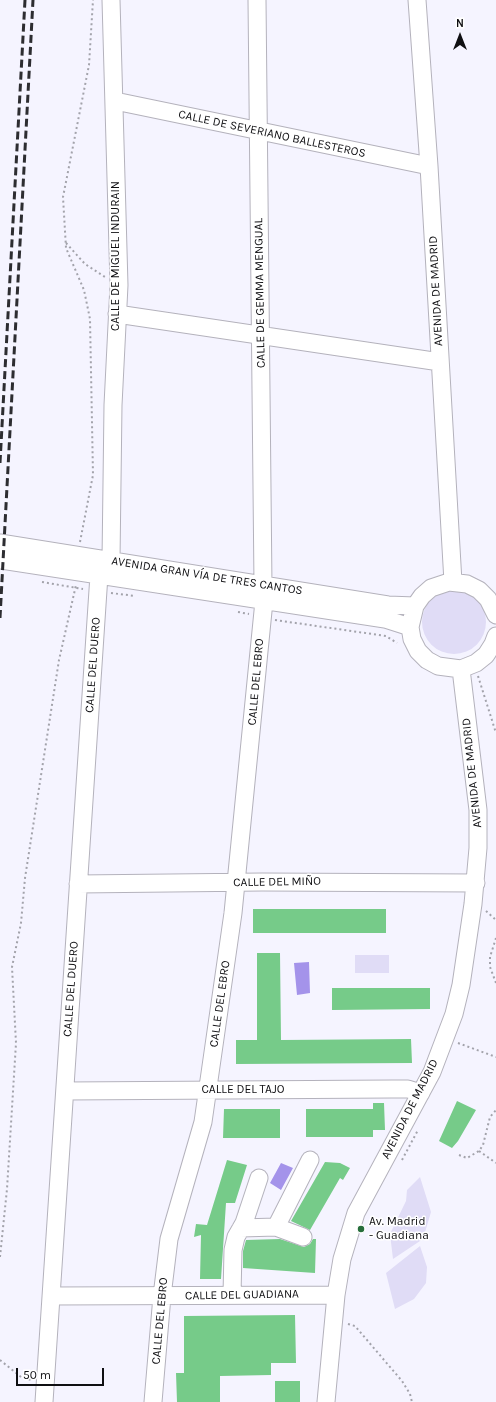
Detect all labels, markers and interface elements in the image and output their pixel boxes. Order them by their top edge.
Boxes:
north arrow [440,16,480,56]
text: N [456,17,464,30]
street label: CALLE DE SEVERIANO BALLESTEROS [177,107,367,161]
street label: CALLE DE MIGUEL INDURAIN [109,181,123,331]
street label: CALLE DE GEMMA MENGUAL [251,218,269,368]
street label: AVENIDA DE MADRID [426,235,446,347]
street label: AVENIDA GRAN VÍA DE TRES CANTOS [110,554,304,598]
street label: CALLE DEL DUERO [82,617,104,713]
street label: CALLE DEL EBRO [245,638,267,726]
street label: AVENIDA DE MADRID [459,717,485,829]
street label: CALLE DEL MIÑO [233,874,321,890]
street label: CALLE DEL DUERO [60,941,82,1037]
street label: CALLE DEL EBRO [207,960,233,1048]
street label: AVENIDA DE MADRID [379,1057,441,1161]
street label: CALLE DEL TAJO [201,1083,285,1097]
place label: Av. Madrid - Guadiana [369,1215,429,1243]
marker: Av. Madrid - Guadiana [356,1224,366,1234]
street label: CALLE DEL EBRO [149,1277,171,1365]
street label: CALLE DEL GUADIANA [185,1287,299,1303]
scale bar [18,1360,106,1386]
text: 50 m [23,1368,51,1382]

